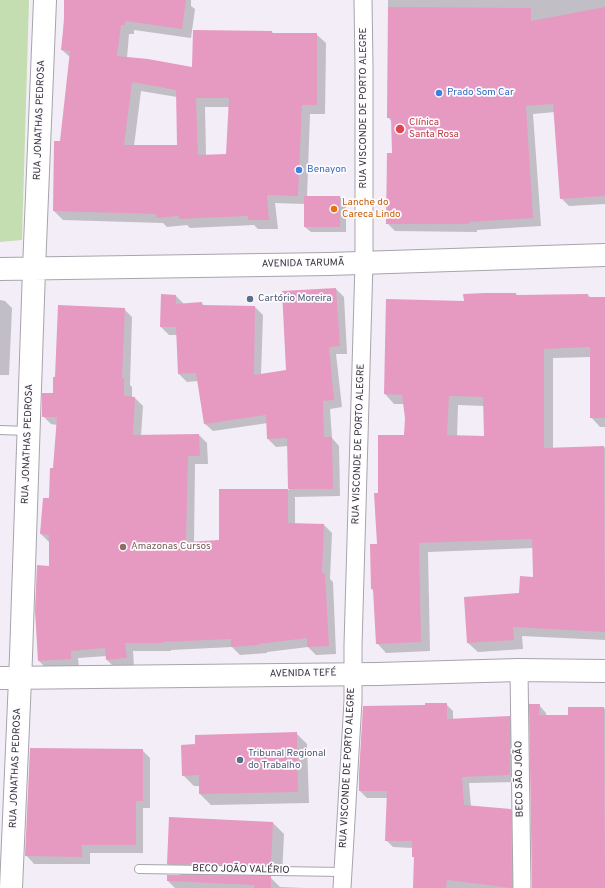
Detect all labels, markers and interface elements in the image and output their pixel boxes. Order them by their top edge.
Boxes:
street label: RUA VISCONDE DE PORTO ALEGRE [358,28,370,188]
street label: RUA JONATHAS PEDROSA [32,60,48,180]
place label: Prado Som Car [447,87,514,99]
marker: Prado Som Car [434,88,444,98]
place label: Clínica Santa Rosa [409,117,459,140]
marker: Clínica Santa Rosa [394,123,406,135]
place label: Benayon [307,164,346,176]
marker: Benayon [294,165,304,175]
place label: Lanche do Careca Lindo [342,197,401,220]
marker: Lanche do Careca Lindo [329,204,339,214]
street label: AVENIDA TARUMÃ [261,257,345,271]
place label: Cartório Moreira [258,293,332,305]
marker: Cartório Moreira [245,294,255,304]
street label: RUA VISCONDE DE PORTO ALEGRE [350,363,368,525]
street label: RUA JONATHAS PEDROSA [20,384,36,504]
place label: Amazonas Cursos [131,541,211,553]
marker: Amazonas Cursos [118,542,128,552]
street label: AVENIDA TEFÉ [269,667,337,681]
street label: RUA VISCONDE DE PORTO ALEGRE [338,687,358,849]
street label: RUA JONATHAS PEDROSA [8,708,24,828]
street label: BECO SÃO JOÃO [513,741,527,817]
place label: Tribunal Regional do Trabalho [248,748,326,772]
marker: Tribunal Regional do Trabalho [235,755,245,765]
street label: BECO JOÃO VALÉRIO [192,863,290,877]

